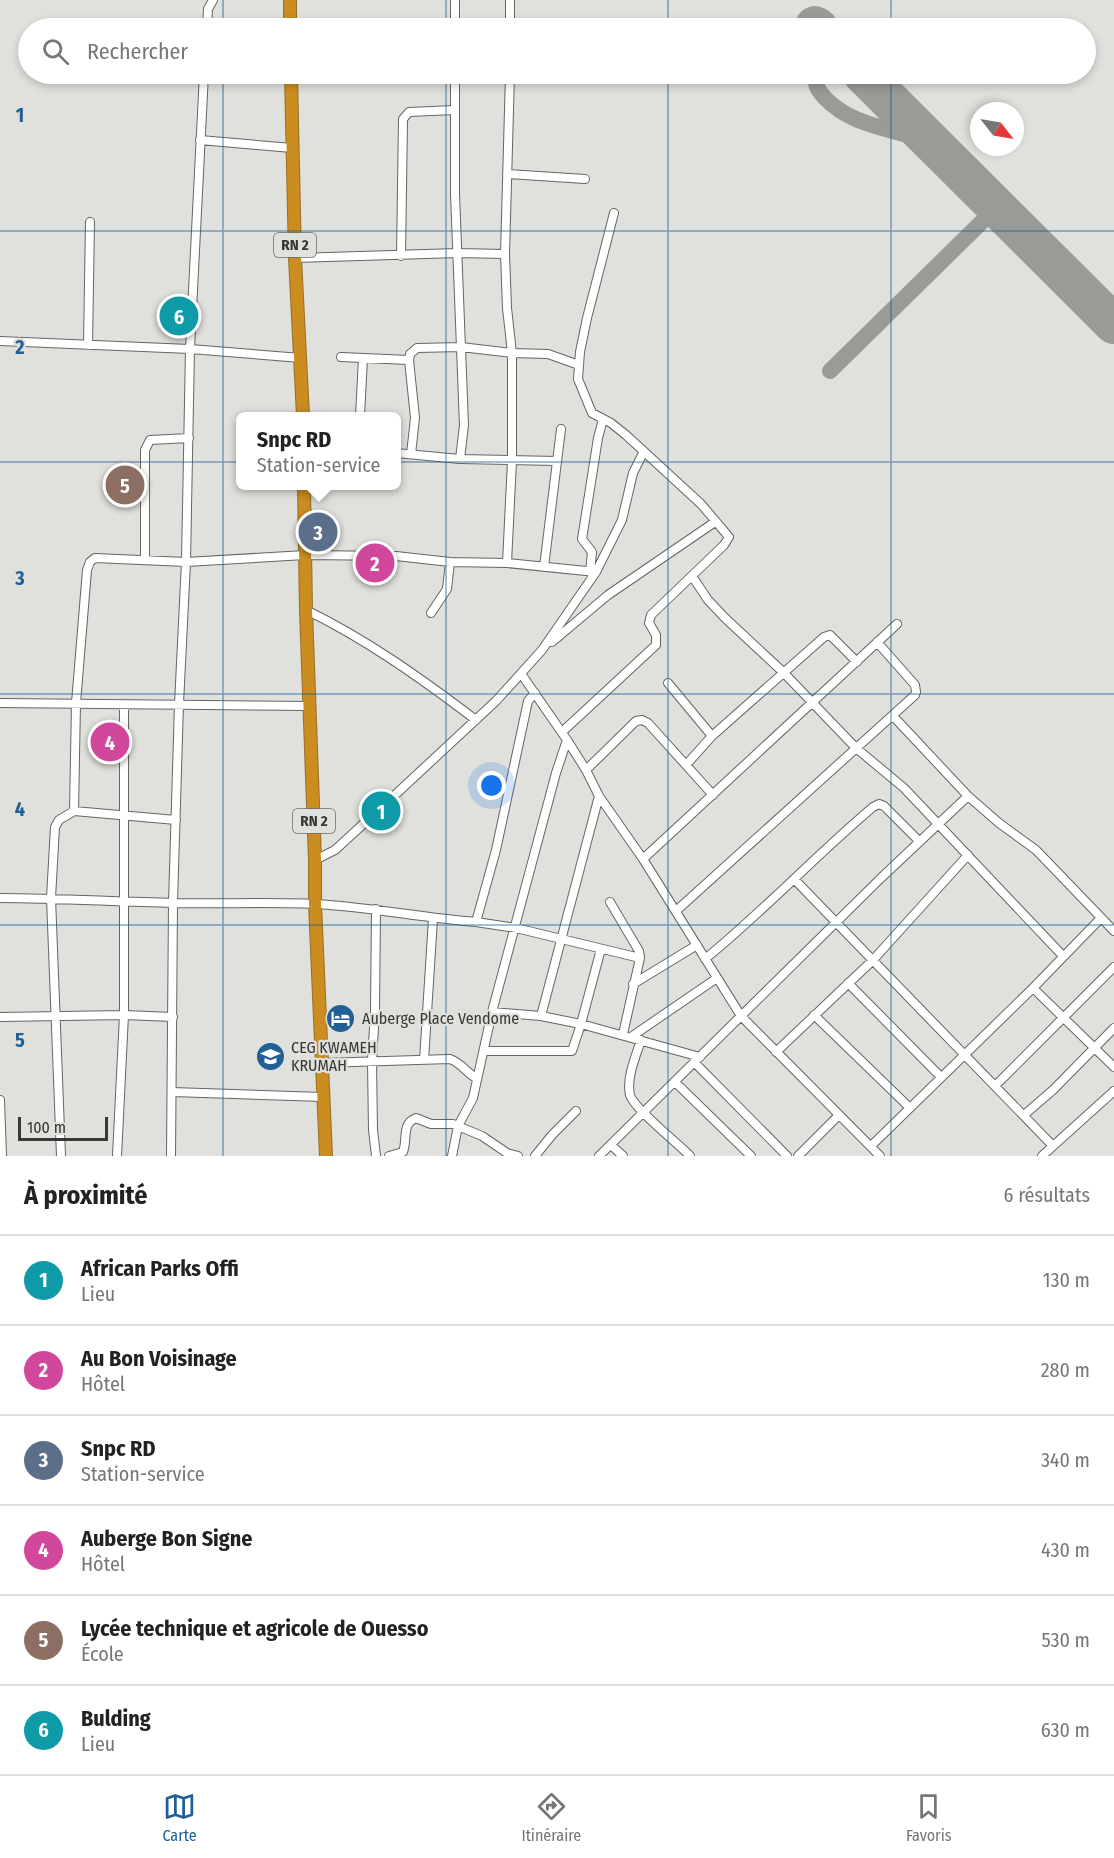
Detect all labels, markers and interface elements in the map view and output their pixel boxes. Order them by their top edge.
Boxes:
search box [18,18,1096,84]
icon: search [39,35,72,68]
text: Rechercher [87,38,188,65]
north arrow [970,102,1024,156]
text: 1 [16,103,24,127]
road number: RN 2 [274,233,316,257]
pin: 6 [160,294,198,338]
text: 2 [14,335,25,359]
popup [236,412,401,490]
text: Snpc RD [257,426,331,453]
text: Station-service [257,453,380,477]
pin: 5 [106,462,144,508]
pin: 3 [298,510,338,554]
pin: 2 [356,540,394,586]
text: 3 [14,566,25,590]
pin: 4 [90,720,130,764]
your location [477,771,506,800]
pin: 1 [362,788,400,834]
text: 4 [15,797,25,821]
road number: RN 2 [293,809,335,833]
hotel icon: Auberge Place Vendome [325,1002,357,1034]
place label: Auberge Place Vendome [362,1009,519,1028]
text: 5 [15,1028,25,1052]
place label: CEG KWAMEH KRUMAH [291,1038,377,1075]
school or university icon: CEG KWAMEH KRUMAH [254,1040,286,1072]
scale bar [18,1114,108,1142]
text: 100 m [27,1118,66,1137]
text: À proximité [24,1180,147,1211]
text: 6 résultats [1004,1183,1090,1207]
text: African Parks Offi [81,1255,239,1282]
text: 1 [39,1268,48,1292]
text: 130 m [1043,1268,1090,1292]
text: Lieu [81,1282,115,1306]
text: Au Bon Voisinage [81,1345,237,1372]
text: 2 [39,1358,48,1382]
text: 280 m [1041,1358,1090,1382]
text: Hôtel [81,1372,125,1396]
text: Snpc RD [81,1435,156,1462]
text: 3 [39,1448,48,1472]
text: 340 m [1041,1448,1090,1472]
text: Station-service [81,1462,205,1486]
text: Auberge Bon Signe [81,1525,252,1552]
text: 4 [38,1538,49,1562]
text: 430 m [1041,1538,1090,1562]
text: Hôtel [81,1552,125,1576]
text: Lycée technique et agricole de Ouesso [81,1615,428,1642]
text: 5 [39,1628,48,1652]
text: 530 m [1041,1628,1090,1652]
text: École [81,1642,124,1666]
text: Bulding [81,1705,151,1732]
text: 6 [38,1718,49,1742]
text: 630 m [1041,1718,1090,1742]
text: Lieu [81,1732,115,1756]
tab: Carte [162,1790,197,1845]
tab: Itinéraire [521,1790,581,1845]
tab: Favoris [906,1790,952,1845]

